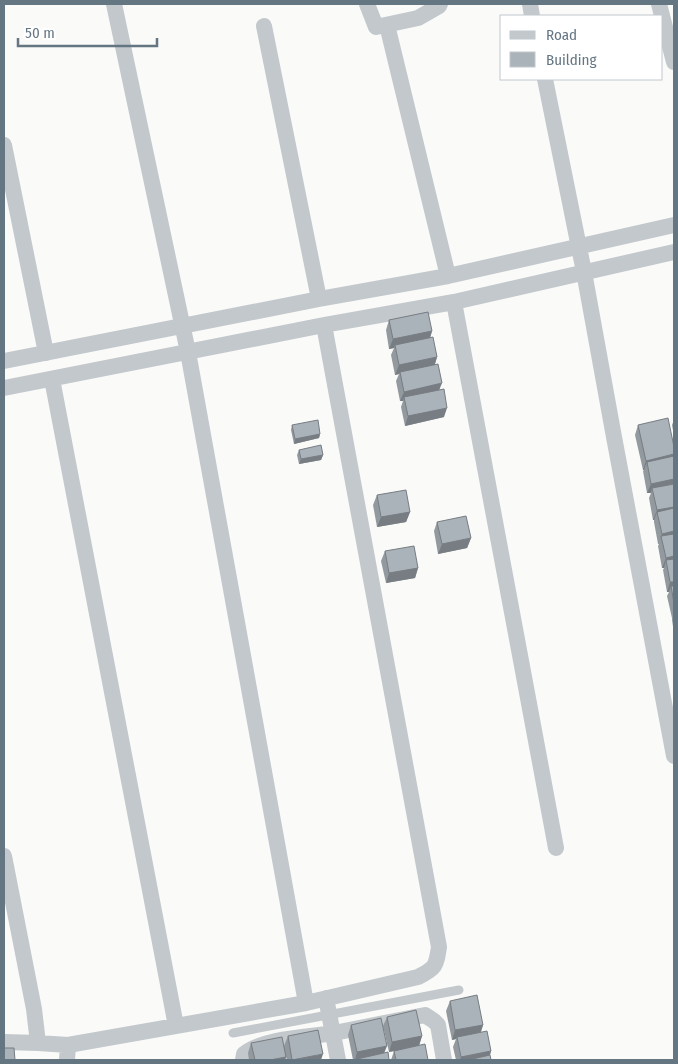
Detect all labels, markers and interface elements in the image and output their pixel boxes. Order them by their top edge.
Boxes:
scale bar [18,15,156,47]
legend [500,15,663,80]
text: 50 m [25,24,55,42]
text: Road [546,26,577,44]
text: Building [546,51,597,69]

